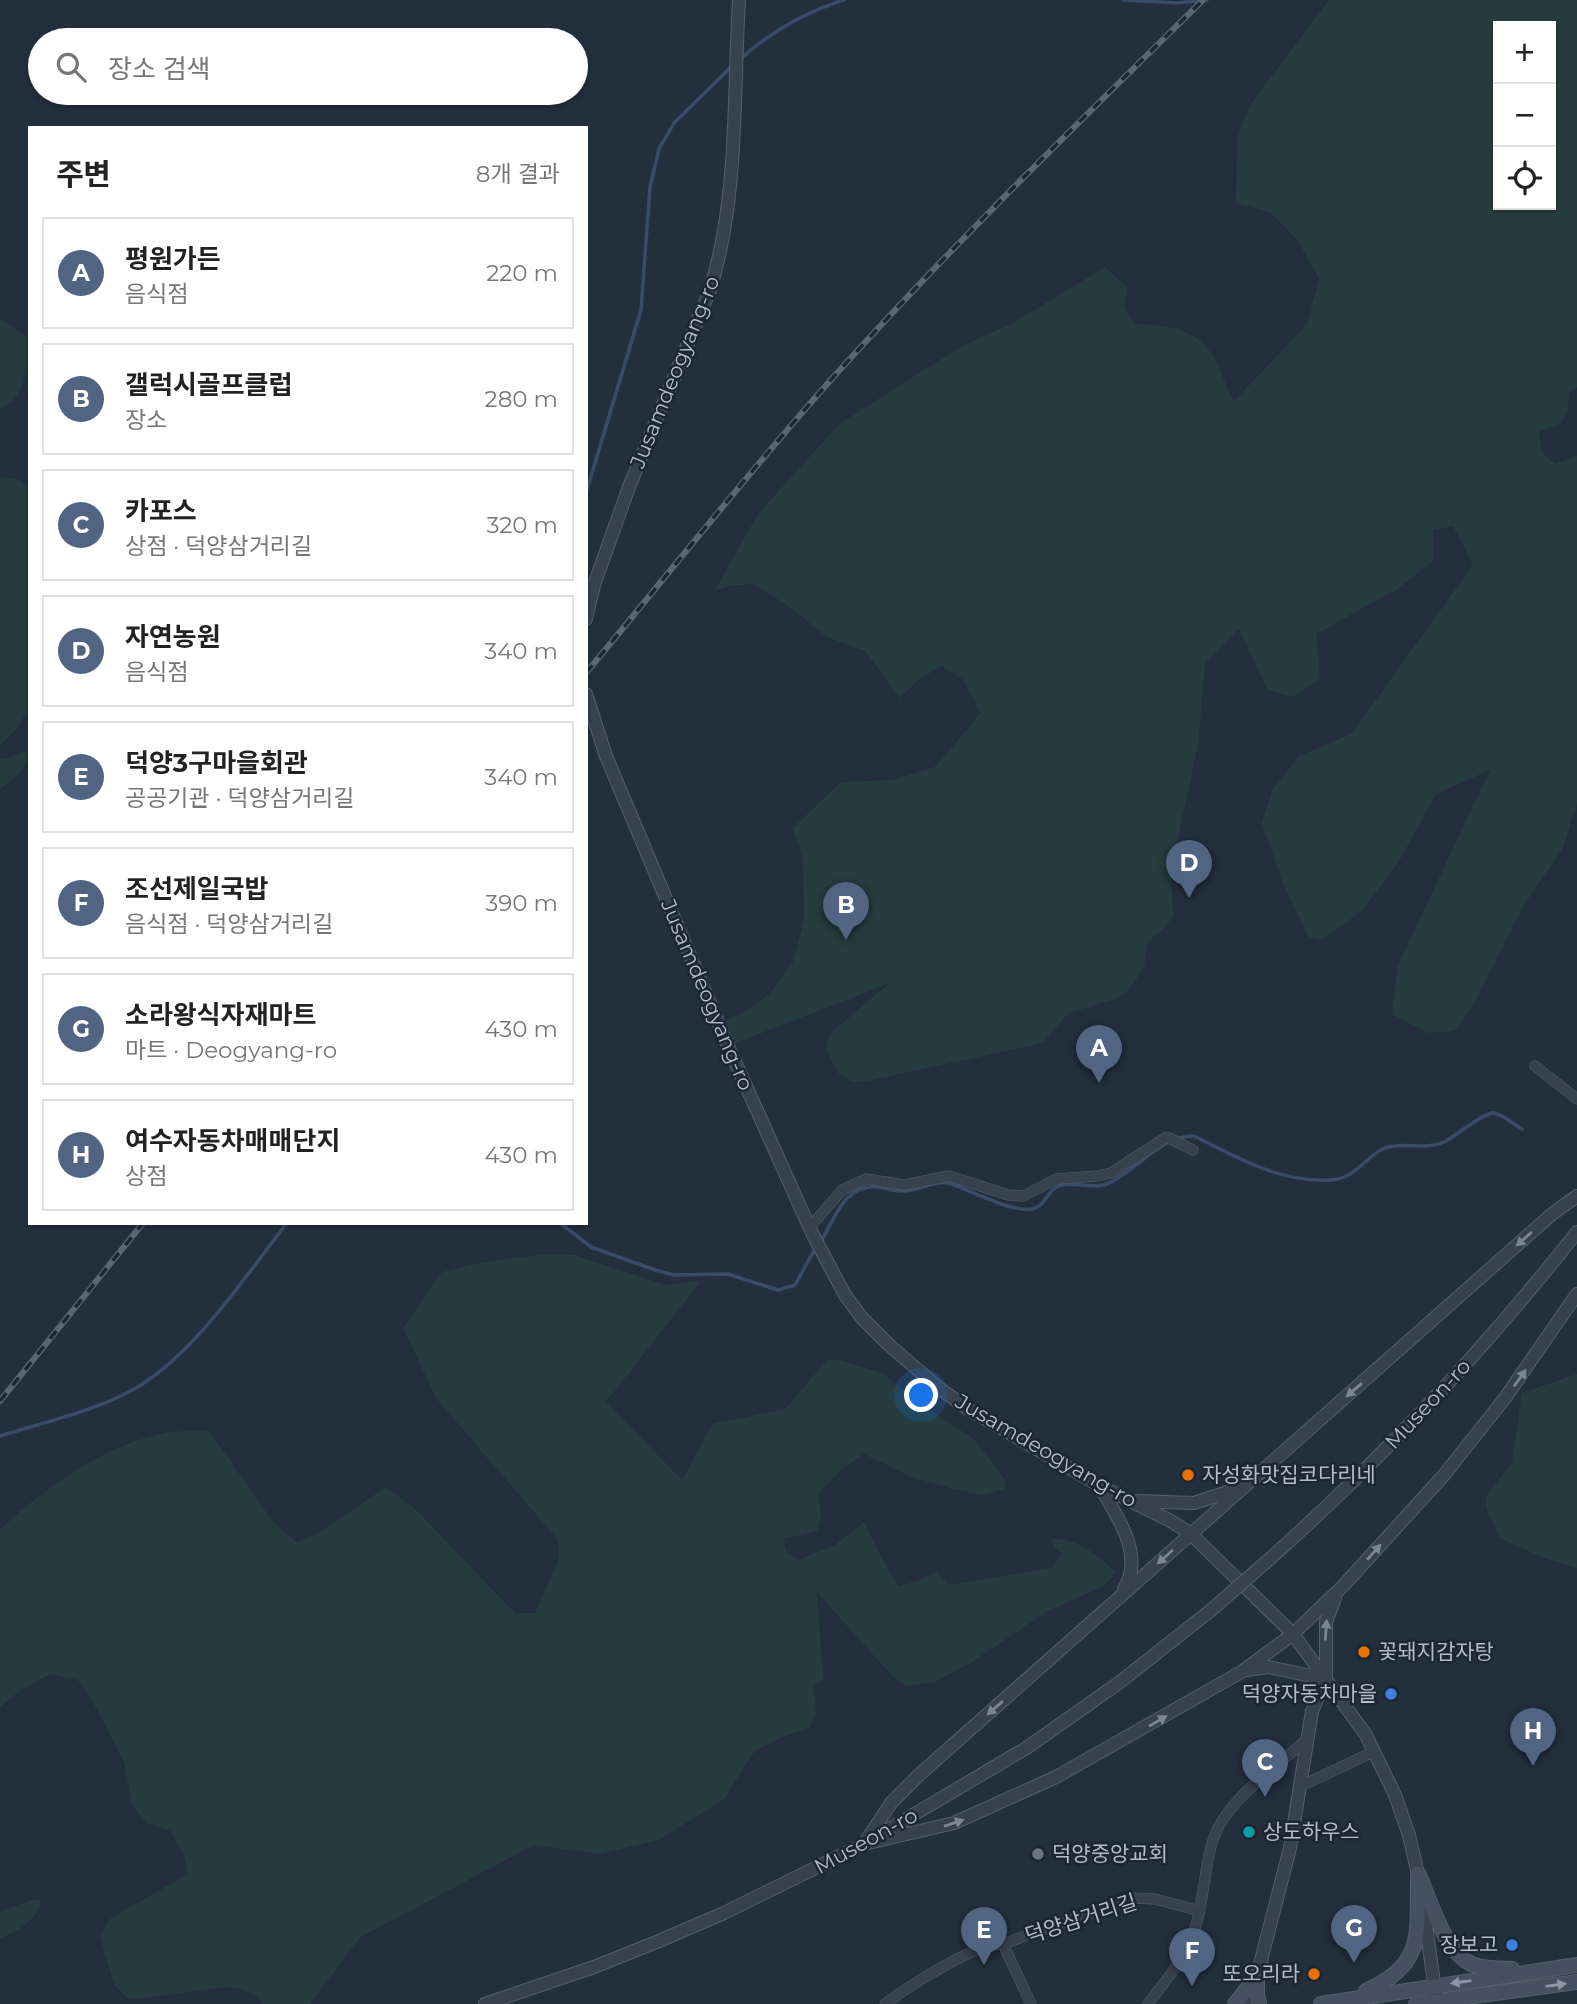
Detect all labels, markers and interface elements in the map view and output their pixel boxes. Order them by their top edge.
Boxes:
map controls [1493,21,1556,210]
button: + [1493,21,1556,84]
search box [28,28,588,105]
icon: search [52,48,90,86]
text: 장소 검색 [108,53,211,85]
button: − [1493,84,1556,147]
button: locate [1493,147,1556,210]
text: 주변 [56,156,111,193]
text: 8개 결과 [476,160,560,188]
text: 평원가든 [125,243,221,275]
text: A [72,259,90,287]
text: 220 m [486,259,558,287]
street label: Jusamdeogyang-ro [624,272,725,473]
text: 음식점 [125,280,188,308]
text: 갤럭시골프클럽 [125,369,292,401]
text: B [72,385,90,413]
text: 280 m [485,385,558,413]
text: 장소 [125,406,167,434]
text: 카포스 [125,495,197,527]
text: C [73,511,89,539]
text: 320 m [486,511,558,539]
text: 상점 · 덕양삼거리길 [125,532,312,560]
text: 자연농원 [125,621,221,653]
text: D [72,637,91,665]
text: 340 m [484,637,558,665]
text: 음식점 [125,658,188,686]
text: 덕양3구마을회관 [125,747,308,779]
text: E [73,763,89,791]
text: 340 m [484,763,558,791]
text: 공공기관 · 덕양삼거리길 [125,784,354,812]
pin: D [1166,840,1212,898]
text: 조선제일국밥 [125,873,269,905]
pin: B [823,882,869,940]
text: F [74,889,88,917]
text: 390 m [485,889,558,917]
street label: Jusamdeogyang-ro [655,895,759,1094]
text: 음식점 · 덕양삼거리길 [125,910,333,938]
text: 소라왕식자재마트 [125,999,316,1031]
text: G [72,1015,90,1043]
text: 430 m [485,1015,558,1043]
pin: A [1076,1025,1122,1083]
text: 마트 · Deogyang-ro [125,1036,337,1064]
text: 여수자동차매매단지 [125,1125,340,1157]
text: H [72,1141,90,1169]
text: 430 m [485,1141,558,1169]
text: 상점 [125,1162,167,1190]
one-way arrow [1516,1231,1533,1247]
street label: Museon-ro [1380,1354,1476,1454]
one-way arrow [1513,1369,1527,1387]
your location [904,1378,938,1412]
one-way arrow [1345,1382,1363,1398]
street label: Jusamdeogyang-ro [950,1388,1141,1513]
place label: 자성화맛집코다리네 [1202,1462,1376,1487]
marker: 자성화맛집코다리네 [1180,1467,1196,1483]
one-way arrow [1366,1543,1382,1561]
one-way arrow [1157,1548,1174,1564]
one-way arrow [1321,1619,1332,1641]
place label: 꽃돼지감자탕 [1378,1639,1494,1664]
marker: 꽃돼지감자탕 [1356,1644,1372,1660]
place label: 덕양자동차마을 [1242,1681,1377,1706]
marker: 덕양자동차마을 [1383,1686,1399,1702]
one-way arrow [986,1700,1004,1716]
pin: H [1510,1708,1556,1766]
one-way arrow [1148,1715,1167,1727]
pin: C [1242,1739,1288,1797]
street label: Museon-ro [810,1802,922,1879]
one-way arrow [944,1817,965,1827]
place label: 상도하우스 [1263,1819,1360,1844]
marker: 상도하우스 [1241,1824,1257,1840]
place label: 덕양중앙교회 [1052,1841,1168,1866]
marker: 덕양중앙교회 [1030,1846,1046,1862]
street label: 덕양삼거리길 [1022,1889,1140,1948]
pin: G [1331,1905,1377,1963]
pin: E [961,1907,1007,1965]
pin: F [1169,1928,1215,1986]
place label: 장보고 [1440,1932,1498,1957]
marker: 장보고 [1504,1937,1520,1953]
place label: 또오리라 [1223,1961,1300,1986]
marker: 또오리라 [1306,1966,1322,1982]
one-way arrow [1450,1977,1472,1988]
one-way arrow [1545,1980,1567,1991]

